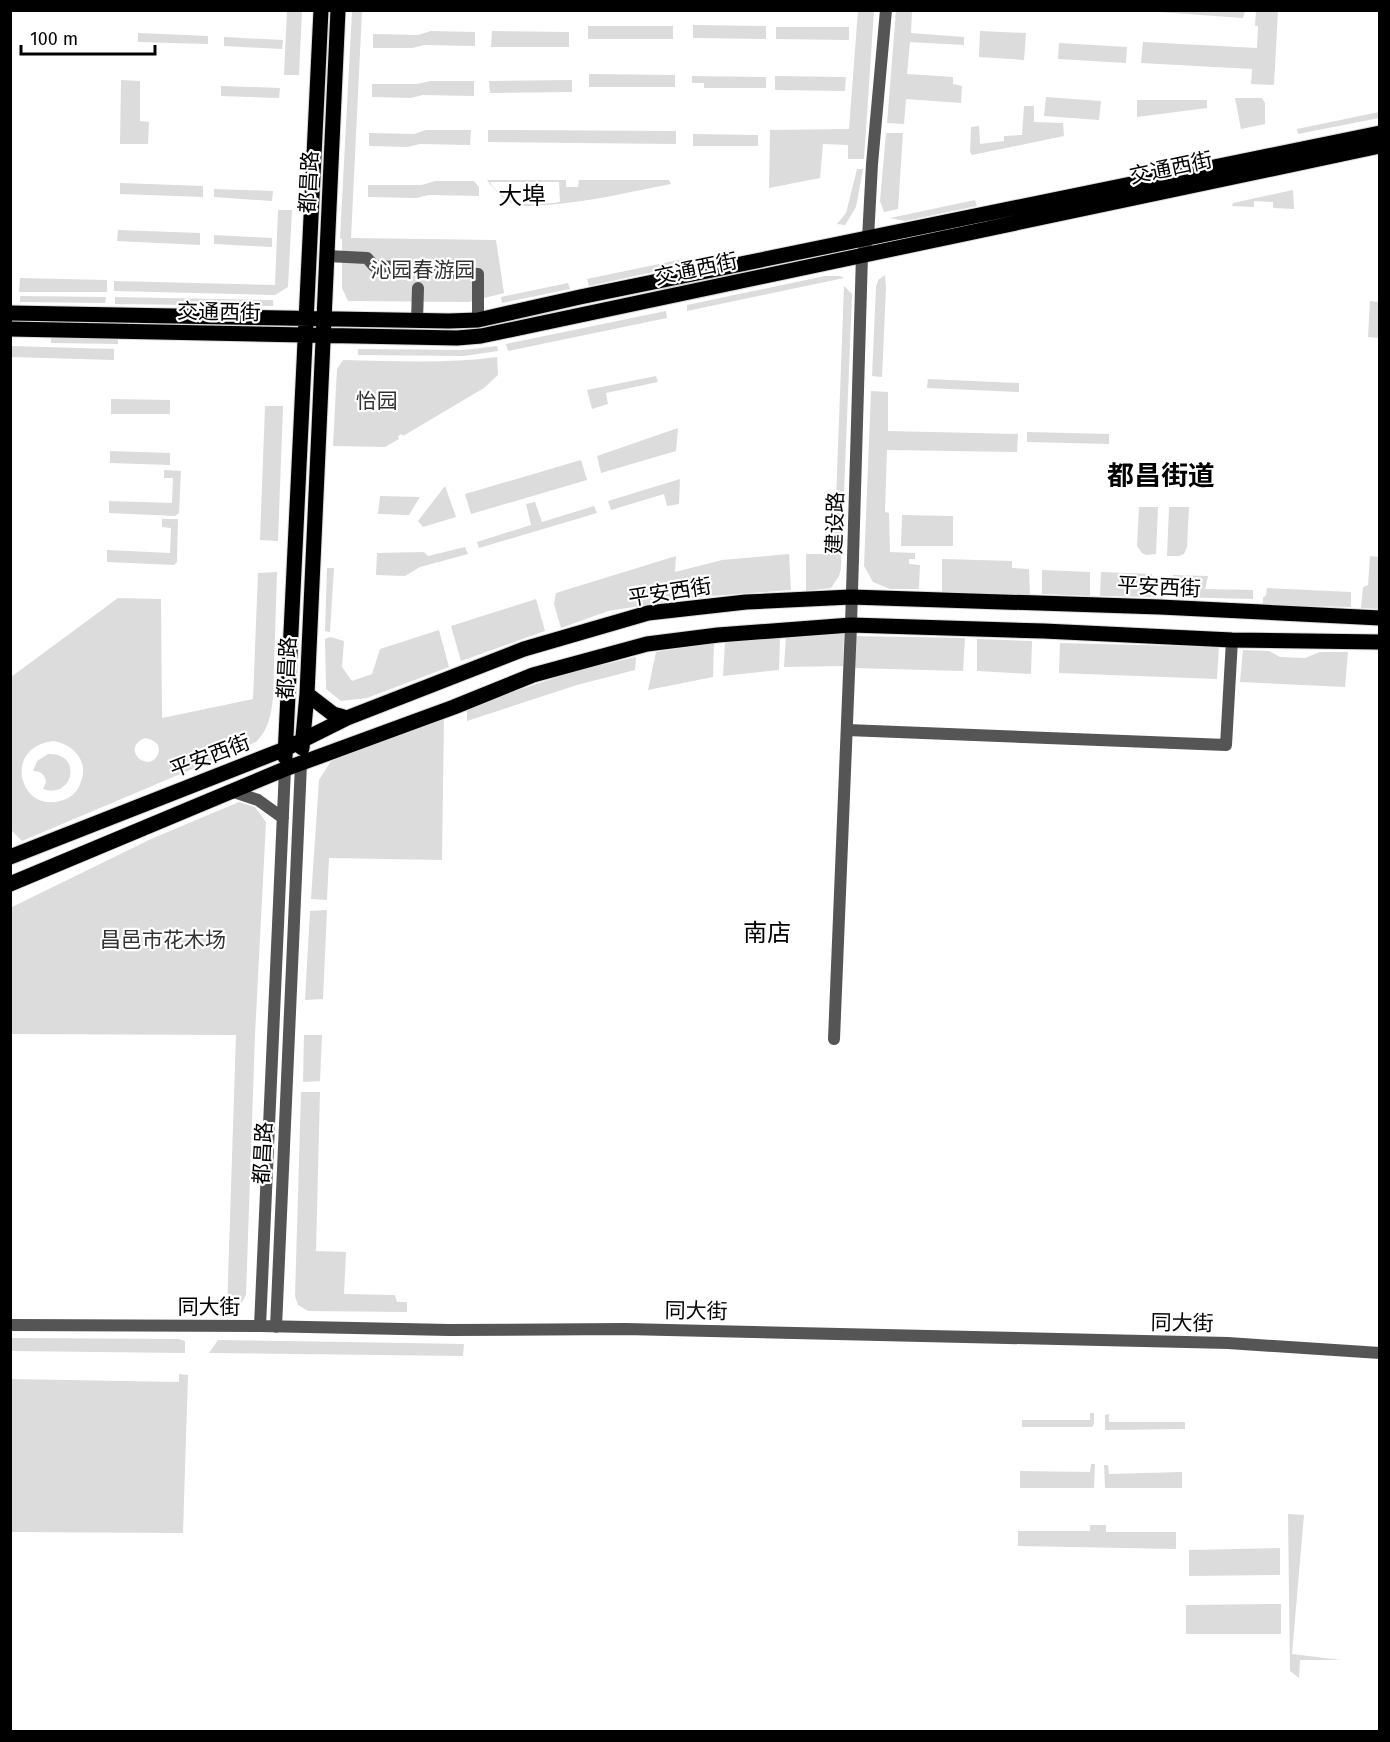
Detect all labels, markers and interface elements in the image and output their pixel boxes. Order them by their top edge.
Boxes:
scale bar [21,18,154,56]
text: 100 m [30,28,78,50]
street label: 交通西街 [1127,147,1215,189]
street label: 都昌路 [294,150,324,214]
district label: 大埠 [498,182,546,210]
street label: 交通西街 [652,248,740,290]
park label: 沁园春游园 [371,257,476,283]
street label: 交通西街 [177,298,261,326]
park label: 怡园 [356,388,398,414]
district label: 都昌街道 [1107,460,1215,492]
street label: 建设路 [821,491,849,555]
street label: 平安西街 [1116,572,1202,602]
street label: 平安西街 [626,573,714,611]
street label: 都昌路 [272,636,302,700]
street label: 平安西街 [166,729,254,783]
district label: 南店 [743,919,791,947]
park label: 昌邑市花木场 [100,927,226,953]
street label: 都昌路 [248,1121,278,1185]
street label: 同大街 [178,1294,241,1320]
street label: 同大街 [664,1297,728,1325]
street label: 同大街 [1150,1309,1214,1337]

